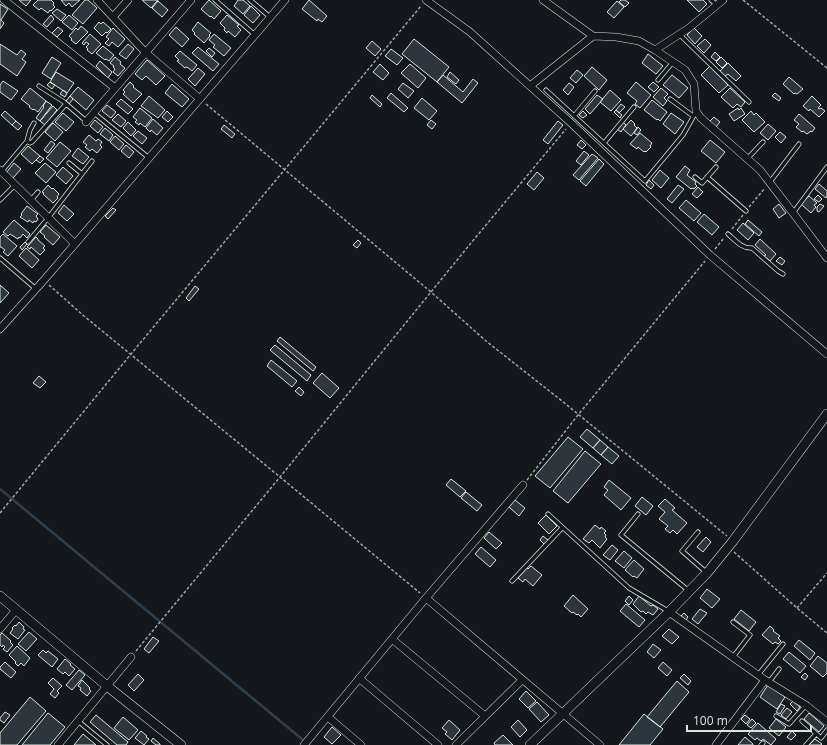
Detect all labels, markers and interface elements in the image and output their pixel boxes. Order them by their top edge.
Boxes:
scale bar [687,707,811,733]
text: 100 m [693,712,728,729]

